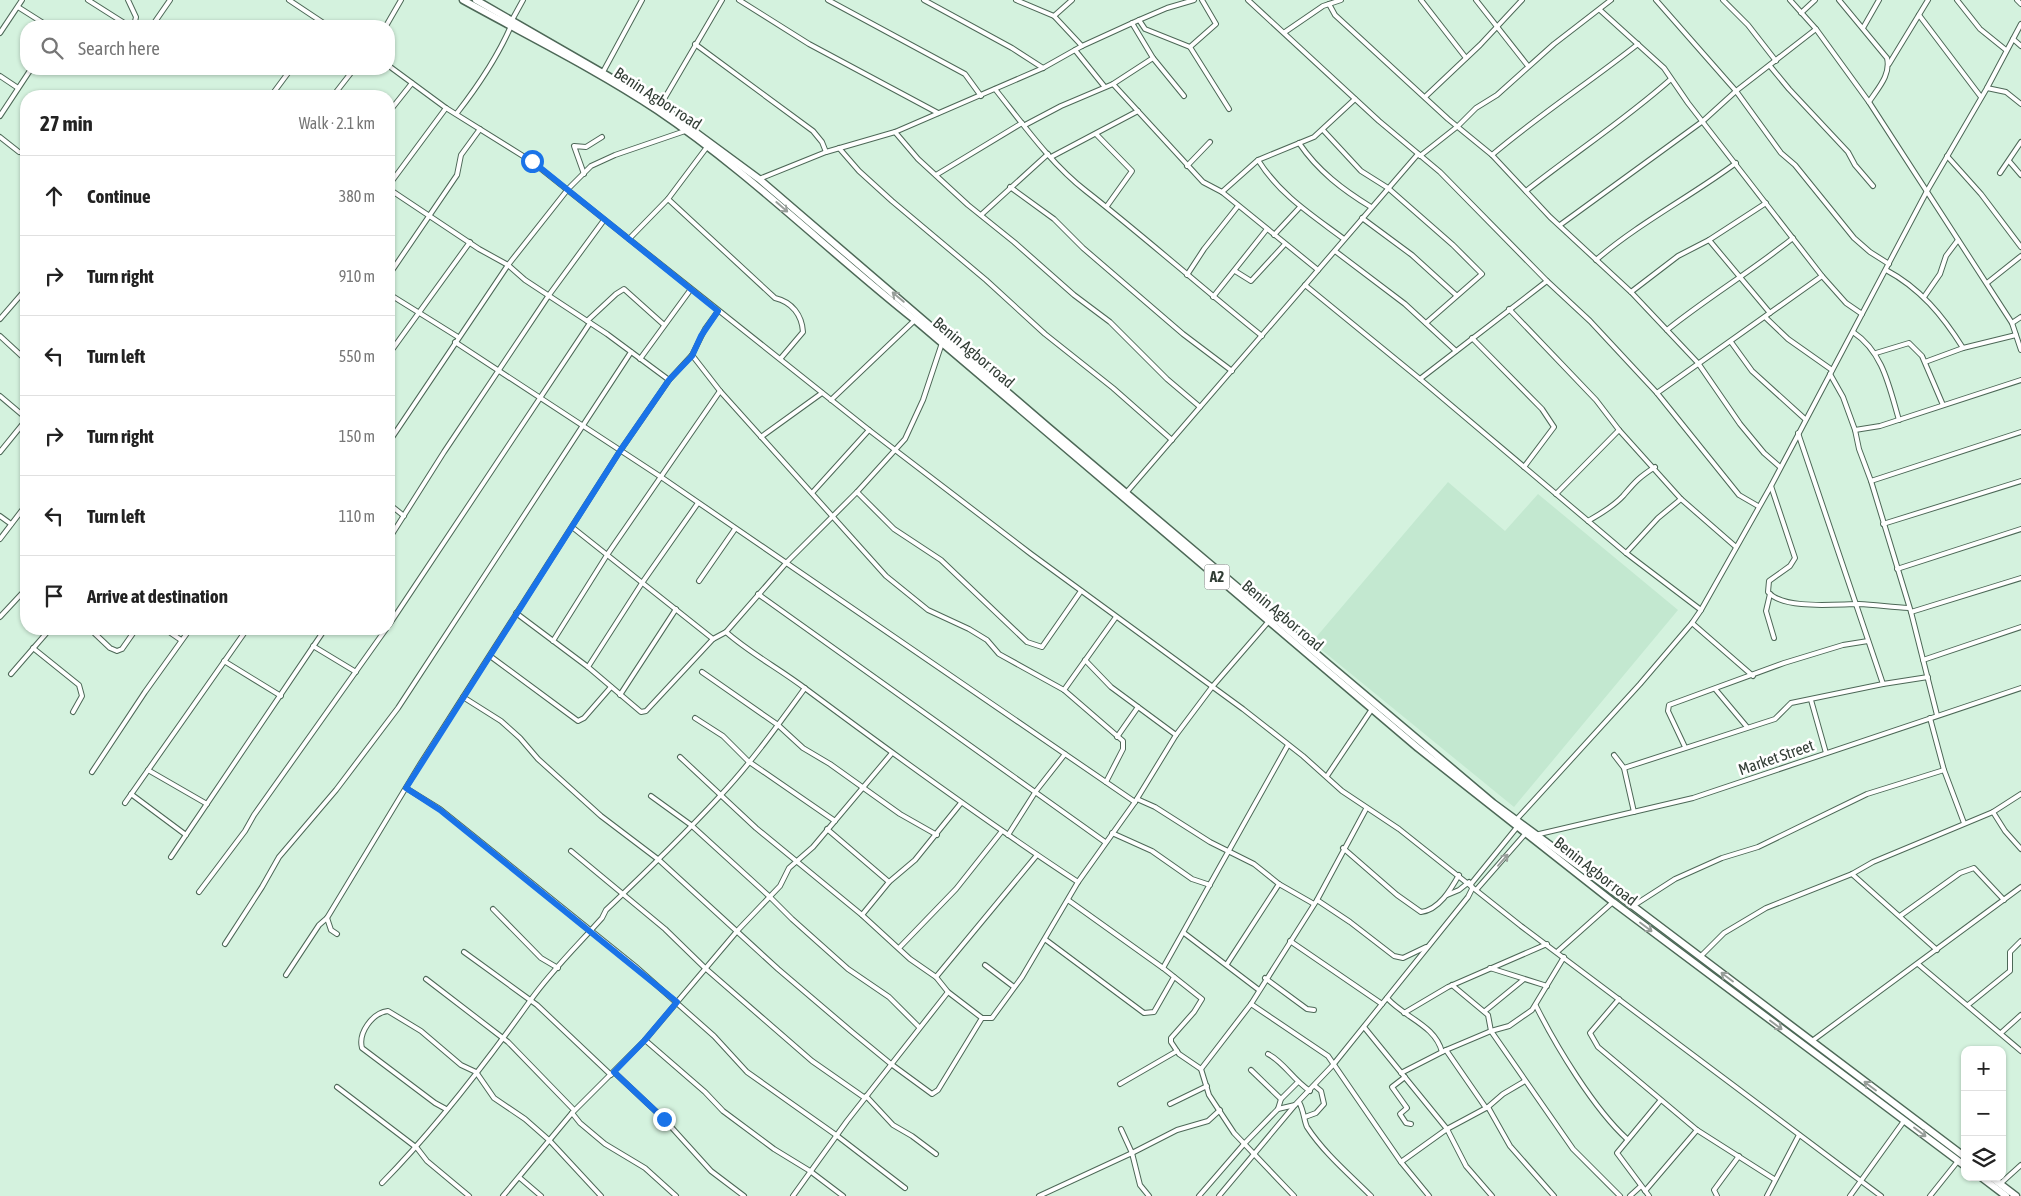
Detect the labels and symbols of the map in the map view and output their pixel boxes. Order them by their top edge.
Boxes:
street label: Benin Agbor road [611,63,705,134]
route start [521,150,544,173]
one-way arrow [775,201,788,213]
one-way arrow [891,291,904,303]
street label: Benin Agbor road [929,313,1018,392]
road number: A2 [1204,564,1230,590]
street label: Benin Agbor road [1238,576,1327,655]
street label: Market Street [1736,736,1817,778]
street label: Benin Agbor road [1550,833,1641,910]
one-way arrow [1498,853,1509,866]
one-way arrow [1639,922,1653,932]
one-way arrow [1720,972,1734,982]
one-way arrow [1769,1019,1782,1030]
one-way arrow [1864,1080,1877,1091]
route end [653,1108,676,1131]
one-way arrow [1913,1127,1926,1138]

